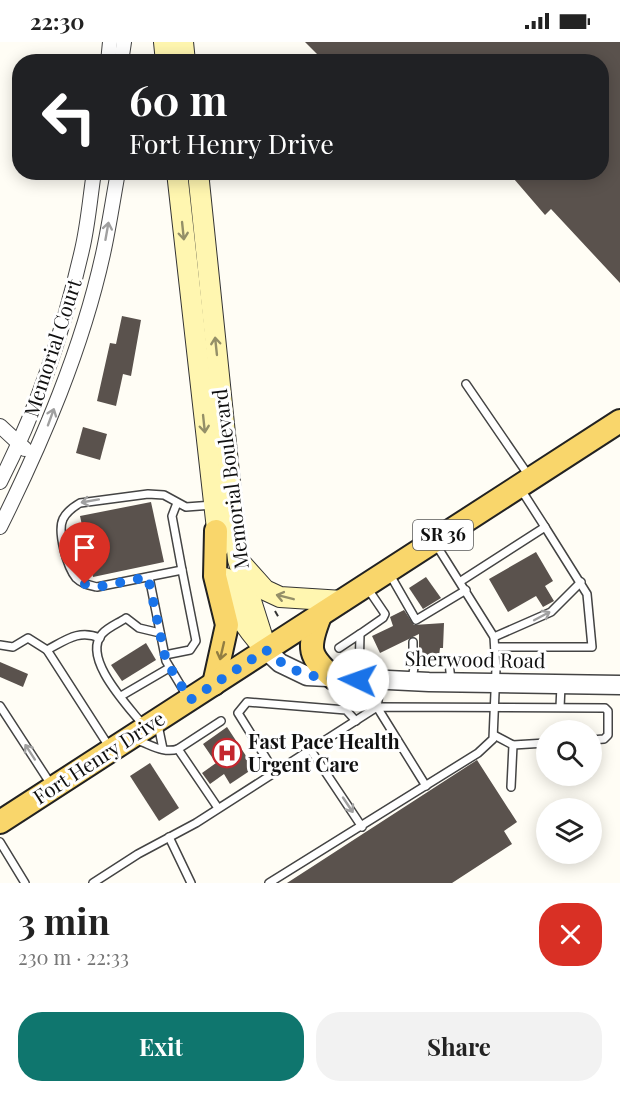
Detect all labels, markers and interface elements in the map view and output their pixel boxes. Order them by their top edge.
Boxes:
text: 22:30 [30,6,84,36]
text: 60 m [129,71,227,127]
icon: left [30,78,108,156]
text: Fort Henry Drive [129,125,334,161]
one-way arrow [178,220,189,240]
one-way arrow [102,221,113,241]
street label: Memorial Court [17,274,87,420]
one-way arrow [210,336,221,356]
street label: Memorial Boulevard [205,387,254,571]
one-way arrow [46,408,57,427]
one-way arrow [199,414,210,434]
one-way arrow [81,496,100,507]
road number: SR 36 [413,520,473,550]
pin [59,522,110,584]
icon: arrive [68,531,101,564]
one-way arrow [275,590,294,602]
one-way arrow [533,610,551,622]
one-way arrow [216,640,227,660]
street label: Sherwood Road [404,644,546,673]
position arrow [326,648,390,712]
street label: Fort Henry Drive [27,704,169,809]
map controls [536,720,602,864]
button: search [536,720,602,786]
place label: Fast Pace Health Urgent Care [248,727,400,777]
hospital icon: Fast Pace Health Urgent Care [211,737,243,769]
one-way arrow [24,744,36,761]
one-way arrow [342,796,354,813]
button: layers [536,798,602,864]
text: 3 min [18,896,110,944]
button: close [539,903,602,966]
text: 230 m · 22:33 [18,943,129,970]
button: Exit [18,1012,304,1081]
button: Share [316,1012,602,1081]

